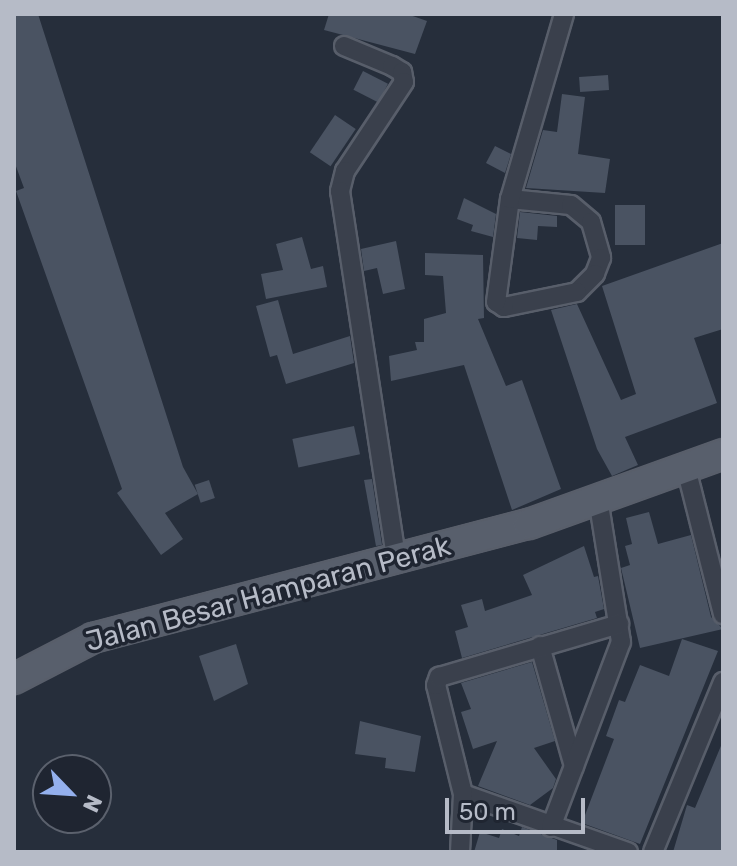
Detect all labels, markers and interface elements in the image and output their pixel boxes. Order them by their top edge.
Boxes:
street label: Jalan Besar Hamparan Perak [82,529,454,659]
north arrow [32,754,112,834]
scale bar [449,782,589,832]
text: N [77,791,108,816]
text: 50 m [459,798,516,826]

